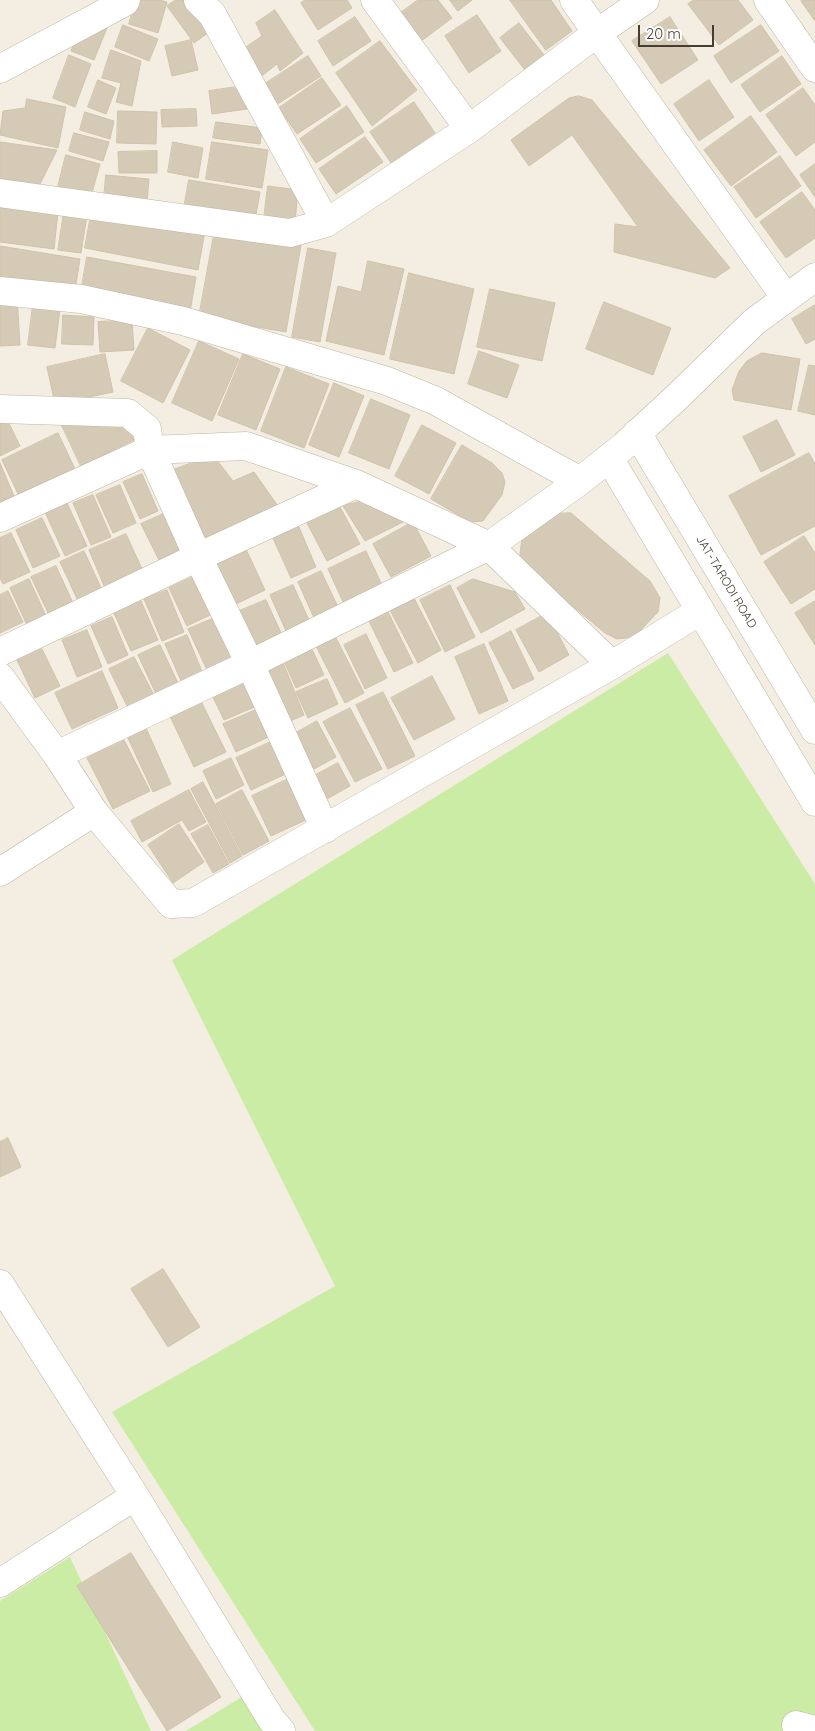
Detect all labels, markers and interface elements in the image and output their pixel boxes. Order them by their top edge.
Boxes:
scale bar [640,15,716,47]
text: 20 m [646,24,681,43]
street label: JAT-TARODI ROAD [693,533,759,631]

